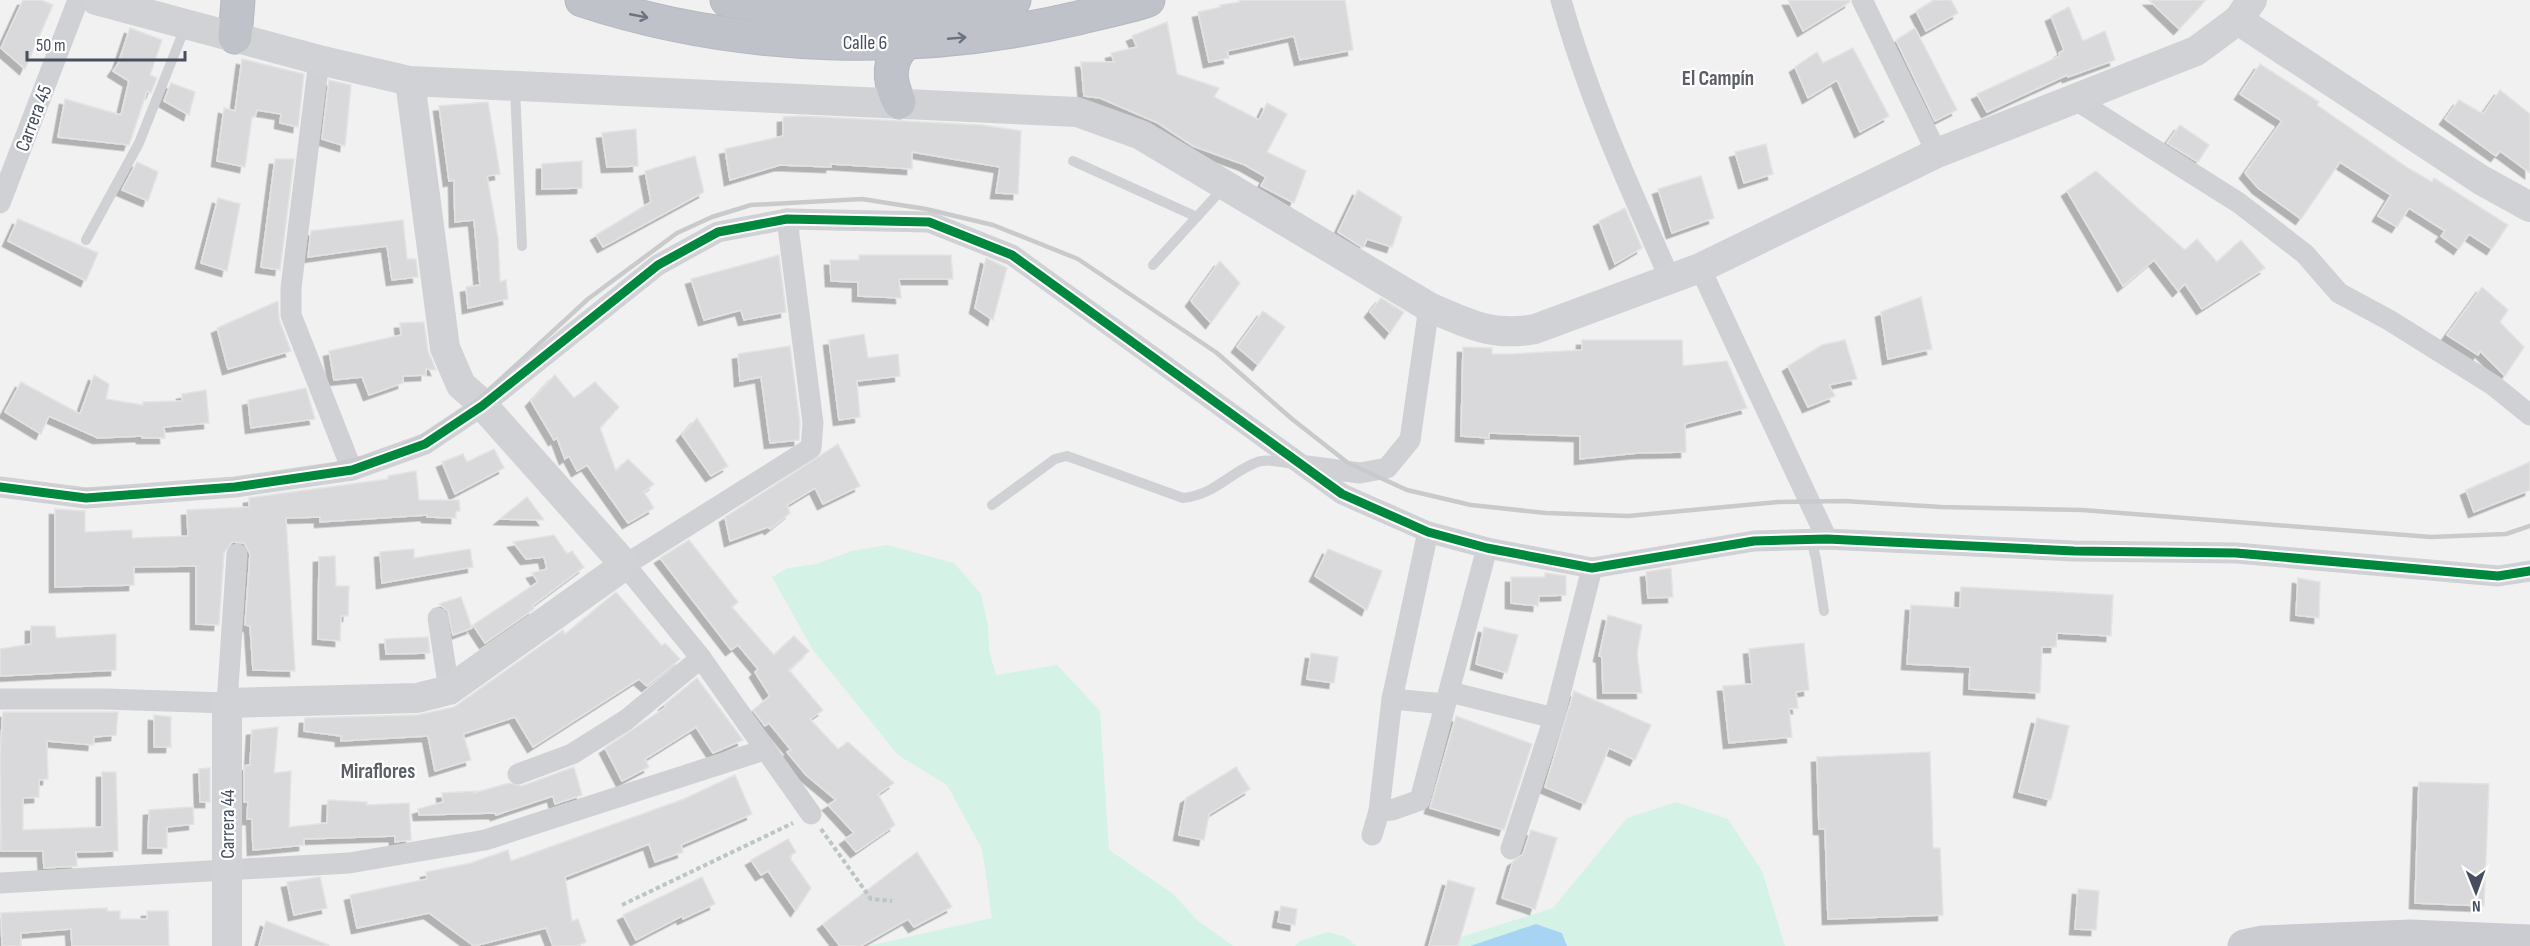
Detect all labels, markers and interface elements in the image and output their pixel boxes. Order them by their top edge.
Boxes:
one-way arrow [628,11,648,22]
scale bar [27,24,184,62]
street label: Calle 6 [843,31,887,55]
one-way arrow [947,32,967,43]
text: 50 m [36,35,66,56]
district label: El Campín [1682,66,1754,91]
street label: Carrera 45 [10,82,58,155]
district label: Miraflores [341,759,415,784]
street label: Carrera 44 [216,789,240,859]
north arrow [2446,862,2506,922]
text: N [2472,896,2481,915]

